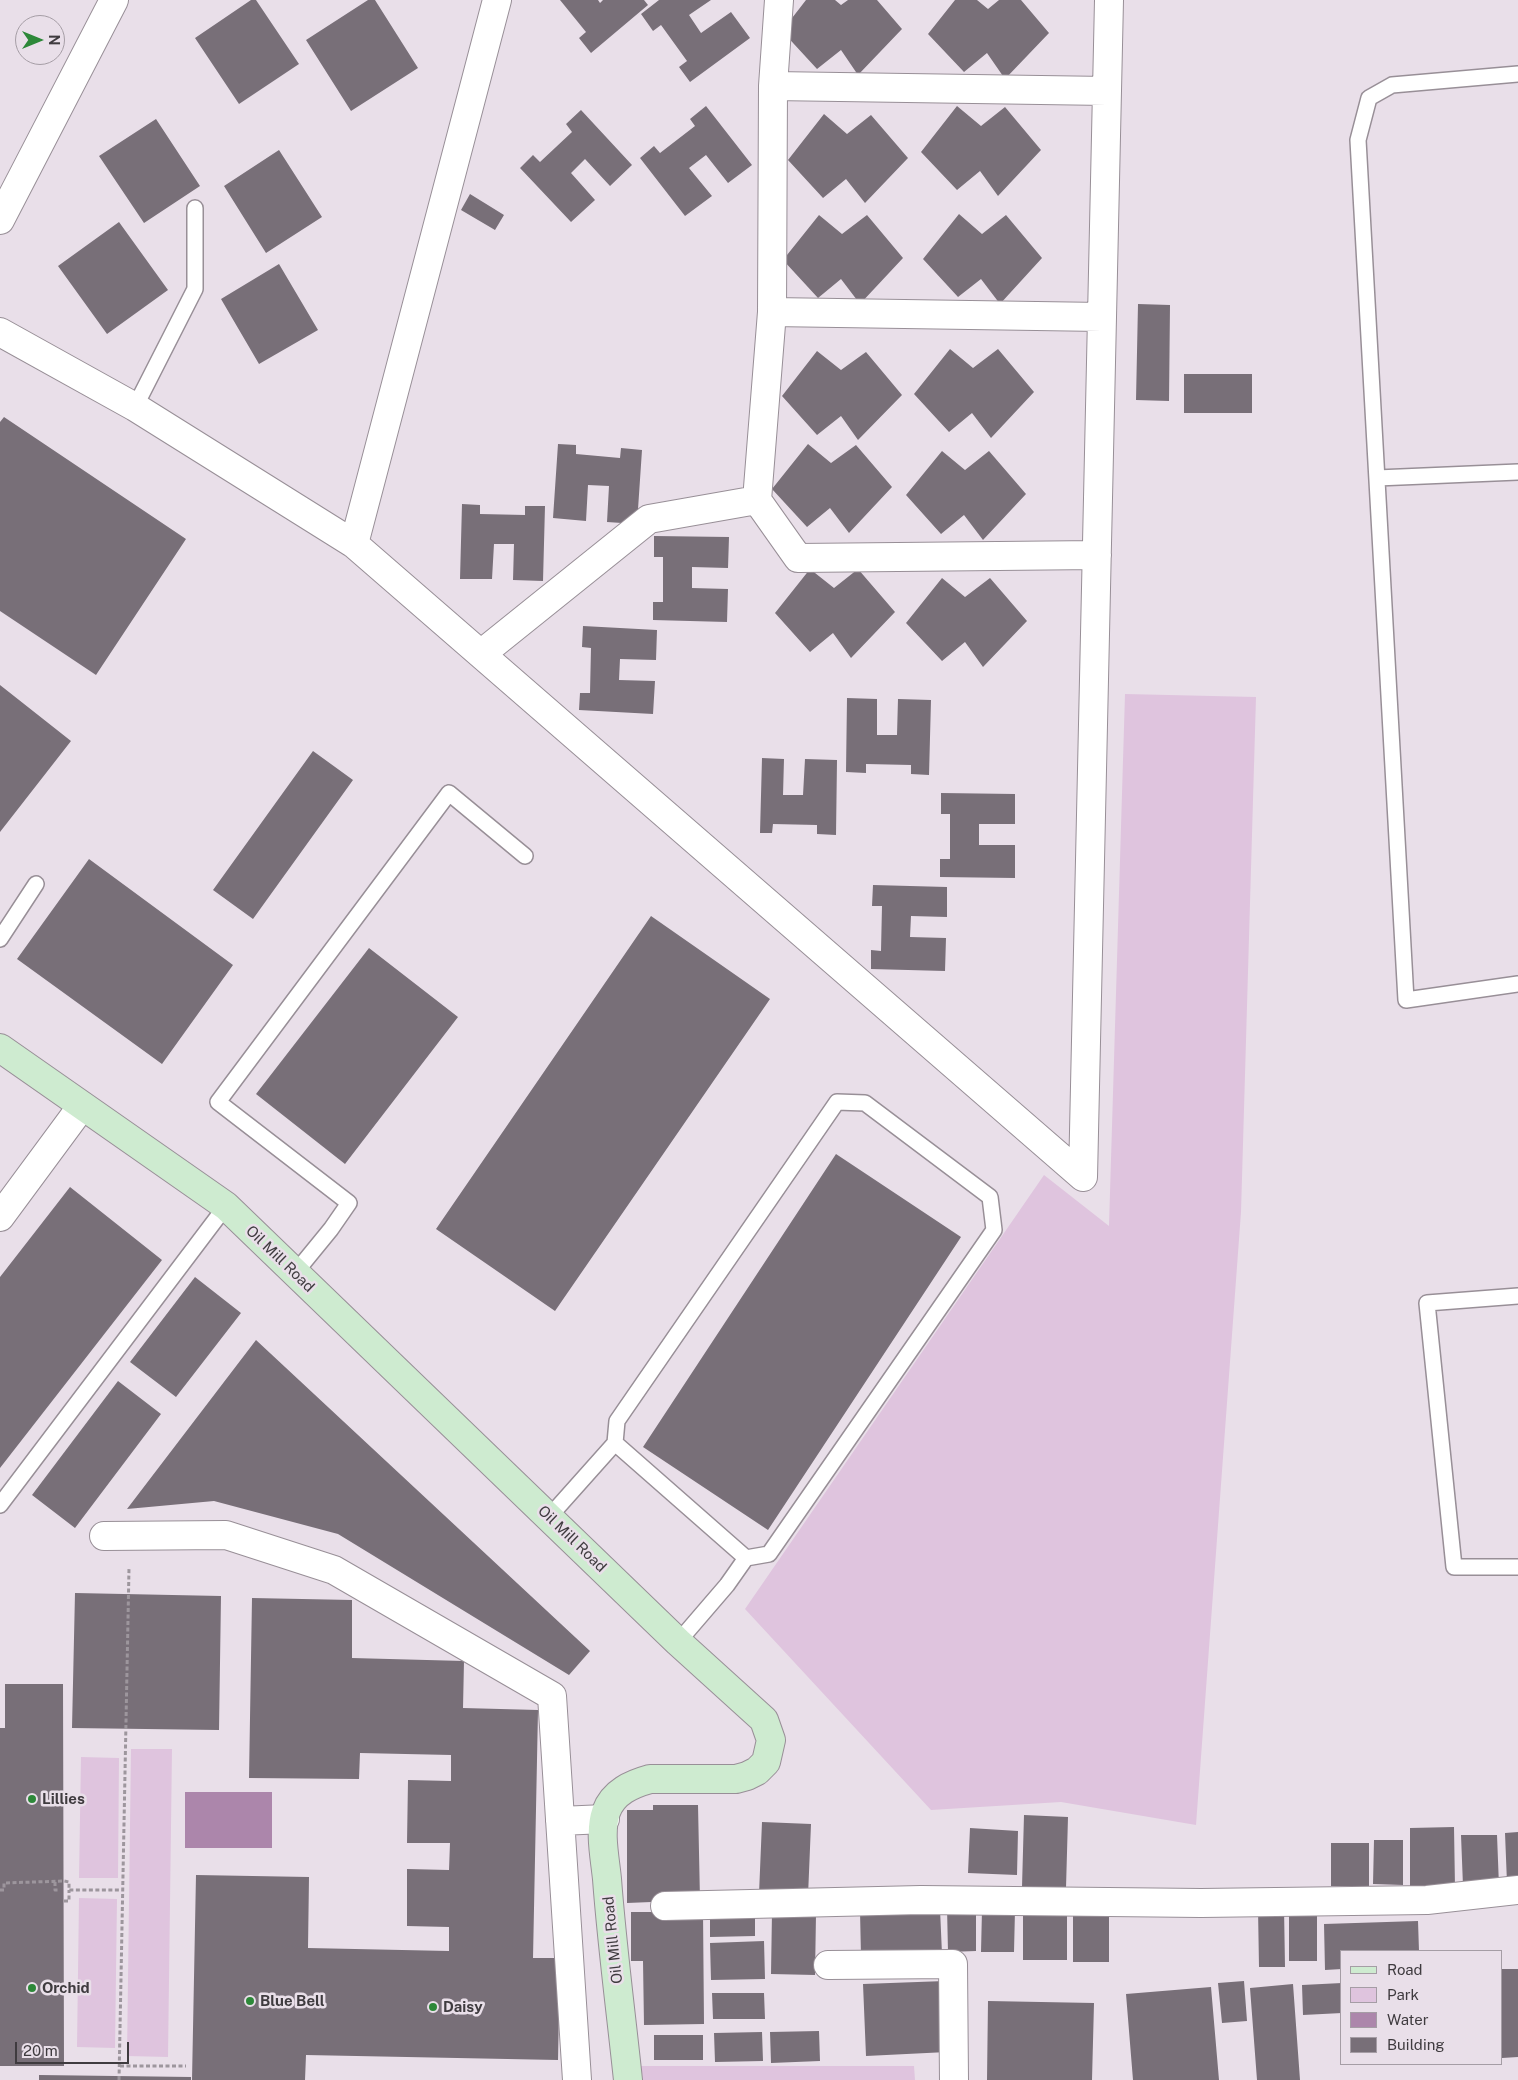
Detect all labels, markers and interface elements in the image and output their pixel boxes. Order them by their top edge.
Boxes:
north arrow [15,15,65,65]
text: N [46,35,62,45]
street label: Oil Mill Road [242,1222,318,1296]
street label: Oil Mill Road [534,1502,610,1576]
place label: Lillies [42,1790,85,1808]
marker: Lillies [26,1793,38,1805]
street label: Oil Mill Road [599,1895,627,1985]
legend [1340,1950,1503,2065]
text: Road [1387,1961,1423,1978]
place label: Orchid [42,1979,90,1997]
marker: Orchid [26,1982,38,1994]
text: Park [1387,1986,1419,2003]
place label: Blue Bell [260,1992,325,2010]
marker: Blue Bell [244,1995,256,2007]
place label: Daisy [443,1998,483,2016]
marker: Daisy [427,2001,439,2013]
text: Water [1387,2011,1429,2028]
scale bar [18,2032,131,2064]
text: Building [1387,2036,1445,2053]
text: 20 m [23,2042,58,2059]

